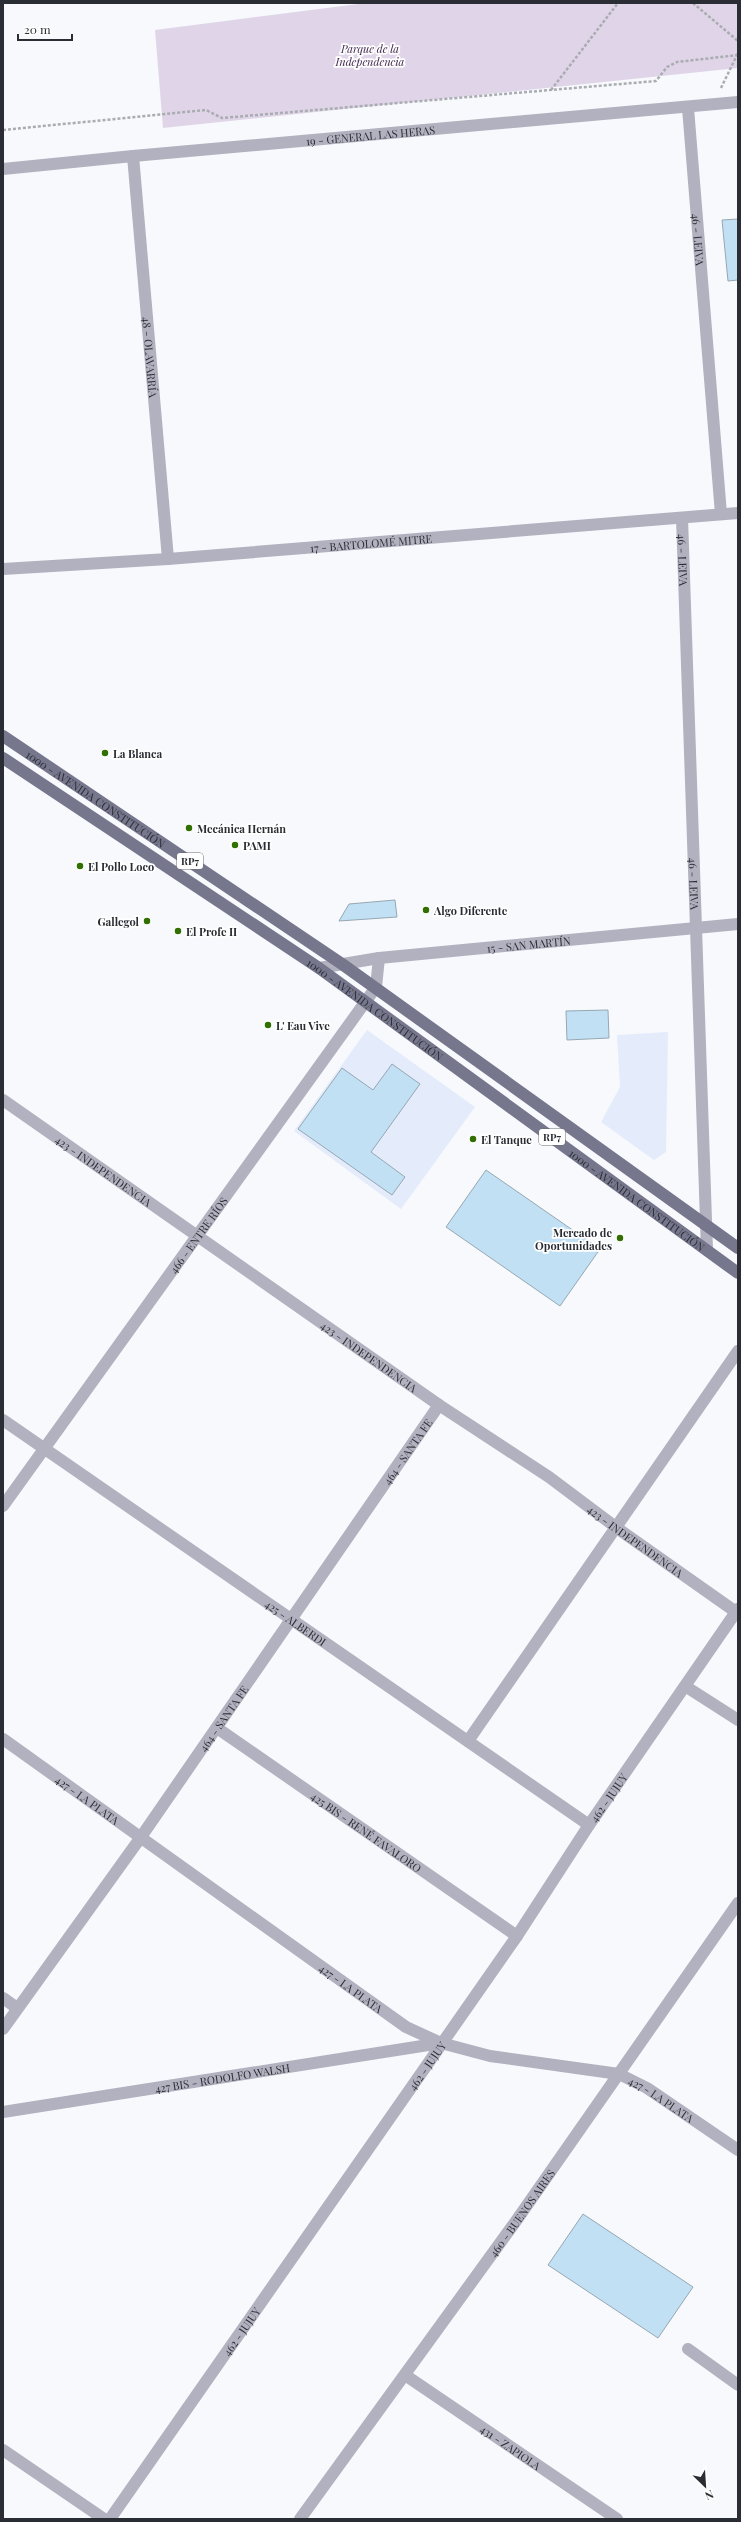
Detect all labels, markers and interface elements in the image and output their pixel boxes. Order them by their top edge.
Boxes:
scale bar [18,16,72,42]
text: 20 m [24,21,51,37]
park label: Parque de la Independencia [335,41,405,69]
street label: 19 - GENERAL LAS HERAS [305,122,436,148]
street label: 46 - LEIVA [689,213,708,266]
street label: 48 - OLAVARRÍA [140,316,161,398]
street label: 17 - BARTOLOMÉ MITRE [309,530,433,555]
street label: 46 - LEIVA [675,534,692,586]
street label: 1000 - AVENIDA CONSTITUCIÓN [23,746,169,851]
place label: La Blanca [113,746,163,761]
marker: La Blanca [100,748,110,758]
place label: Mecánica Hernán [197,821,286,836]
marker: Mecánica Hernán [184,823,194,833]
place label: PAMI [243,838,271,853]
marker: PAMI [230,840,240,850]
road number: RP7 [177,853,203,869]
street label: 46 - LEIVA [686,857,703,910]
place label: El Pollo Loco [88,859,154,874]
marker: El Pollo Loco [75,861,85,871]
place label: Algo Diferente [433,903,508,918]
marker: Algo Diferente [421,905,431,915]
place label: Gallegol [97,914,140,929]
marker: Gallegol [142,916,152,926]
place label: El Profe II [186,924,237,939]
marker: El Profe II [173,926,183,936]
street label: 15 - SAN MARTÍN [486,932,571,955]
street label: 1000 - AVENIDA CONSTITUCIÓN [304,955,446,1064]
place label: L' Eau Vive [276,1018,330,1033]
marker: L' Eau Vive [263,1020,273,1030]
road number: RP7 [539,1129,565,1145]
street label: 423 - INDEPENDENCIA [53,1132,155,1209]
place label: El Tanque [481,1132,532,1147]
marker: El Tanque [468,1134,478,1144]
street label: 1000 - AVENIDA CONSTITUCIÓN [566,1145,708,1254]
street label: 466 - ENTRE RÍOS [165,1194,230,1276]
place label: Mercado de Oportunidades [535,1225,612,1253]
marker: Mercado de Oportunidades [615,1233,625,1243]
street label: 423 - INDEPENDENCIA [318,1317,420,1395]
street label: 464 - SANTA FE [379,1415,435,1487]
street label: 423 - INDEPENDENCIA [585,1501,686,1580]
street label: 425 - ALBERDI [262,1596,330,1649]
street label: 464 - SANTA FE [195,1682,251,1754]
street label: 462 - JUJUY [586,1770,631,1825]
street label: 427 - LA PLATA [53,1772,122,1827]
street label: 425 BIS - RENÉ FAVALORO [308,1788,425,1875]
street label: 427 - LA PLATA [316,1960,386,2016]
street label: 462 - JUJUY [404,2038,449,2093]
street label: 427 BIS - RODOLFO WALSH [154,2059,291,2095]
street label: 427 - LA PLATA [626,2073,697,2125]
street label: 460 - BUENOS AIRES [485,2166,558,2260]
street label: 462 - JUJUY [219,2304,264,2359]
street label: 431 - ZAPIOLA [478,2421,544,2473]
north arrow [685,2466,725,2506]
text: N [703,2487,716,2504]

